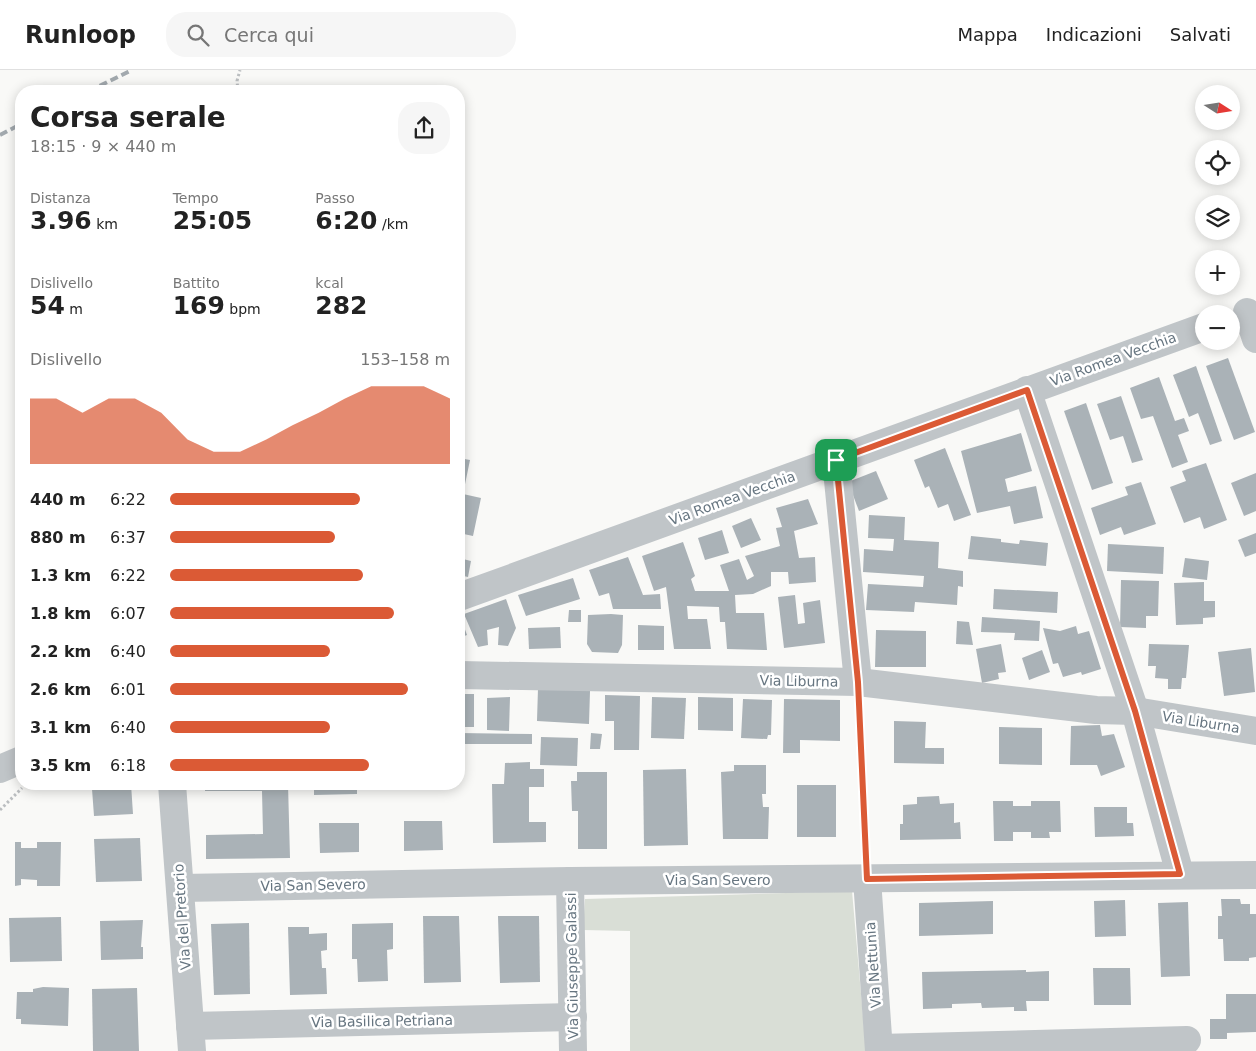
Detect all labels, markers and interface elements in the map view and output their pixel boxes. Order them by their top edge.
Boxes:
search box [166,12,516,57]
text: Runloop [25,21,136,49]
icon: search [184,21,212,49]
text: Cerca qui [224,24,314,46]
text: Mappa [957,24,1018,45]
text: Indicazioni [1046,24,1142,45]
text: Salvati [1170,24,1231,45]
north arrow [1195,85,1240,130]
map controls [1195,85,1240,350]
text: Corsa serale [30,101,226,134]
button: share [398,102,450,154]
text: 18:15 · 9 × 440 m [30,137,176,156]
button: locate [1195,140,1240,185]
text: Distanza [30,190,91,206]
text: Tempo [173,190,219,206]
text: Passo [315,190,355,206]
button: layers [1195,195,1240,240]
text: 3.96 [30,206,92,235]
text: 25:05 [173,206,252,235]
text: 6:20 [315,206,378,235]
text: km [92,216,118,232]
text: /km [378,216,408,232]
button: + [1195,250,1240,295]
text: Dislivello [30,275,93,291]
text: Battito [173,275,220,291]
text: kcal [315,275,344,291]
text: 54 [30,291,65,320]
text: 169 [173,291,225,320]
text: 282 [315,291,368,320]
text: m [65,301,83,317]
text: bpm [225,301,261,317]
button: − [1195,305,1240,350]
street label: Via Romea Vecchia [1048,329,1178,389]
text: Dislivello [30,350,102,369]
text: 153–158 m [360,350,450,369]
pin [815,439,857,481]
icon: arrive [822,446,850,474]
street label: Via Romea Vecchia [667,468,797,528]
text: 440 m [30,490,86,509]
text: 6:22 [110,490,146,509]
text: 880 m [30,528,86,547]
text: 6:37 [110,528,146,547]
text: 1.3 km [30,566,91,585]
text: 6:22 [110,566,146,585]
text: 1.8 km [30,604,91,623]
text: 6:07 [110,604,146,623]
text: 2.2 km [30,642,91,661]
text: 6:40 [110,642,146,661]
street label: Via Liburna [760,672,838,690]
text: 2.6 km [30,680,91,699]
text: 6:01 [110,680,146,699]
street label: Via Liburna [1161,708,1241,736]
text: 3.1 km [30,718,91,737]
text: 6:40 [110,718,146,737]
text: 3.5 km [30,756,91,775]
text: 6:18 [110,756,146,775]
street label: Via del Pretorio [170,863,194,971]
street label: Via San Severo [665,872,771,888]
street label: Via San Severo [260,876,366,894]
street label: Via Giuseppe Galassi [563,892,581,1040]
street label: Via Nettunia [862,921,884,1009]
street label: Via Basilica Petriana [311,1012,453,1030]

